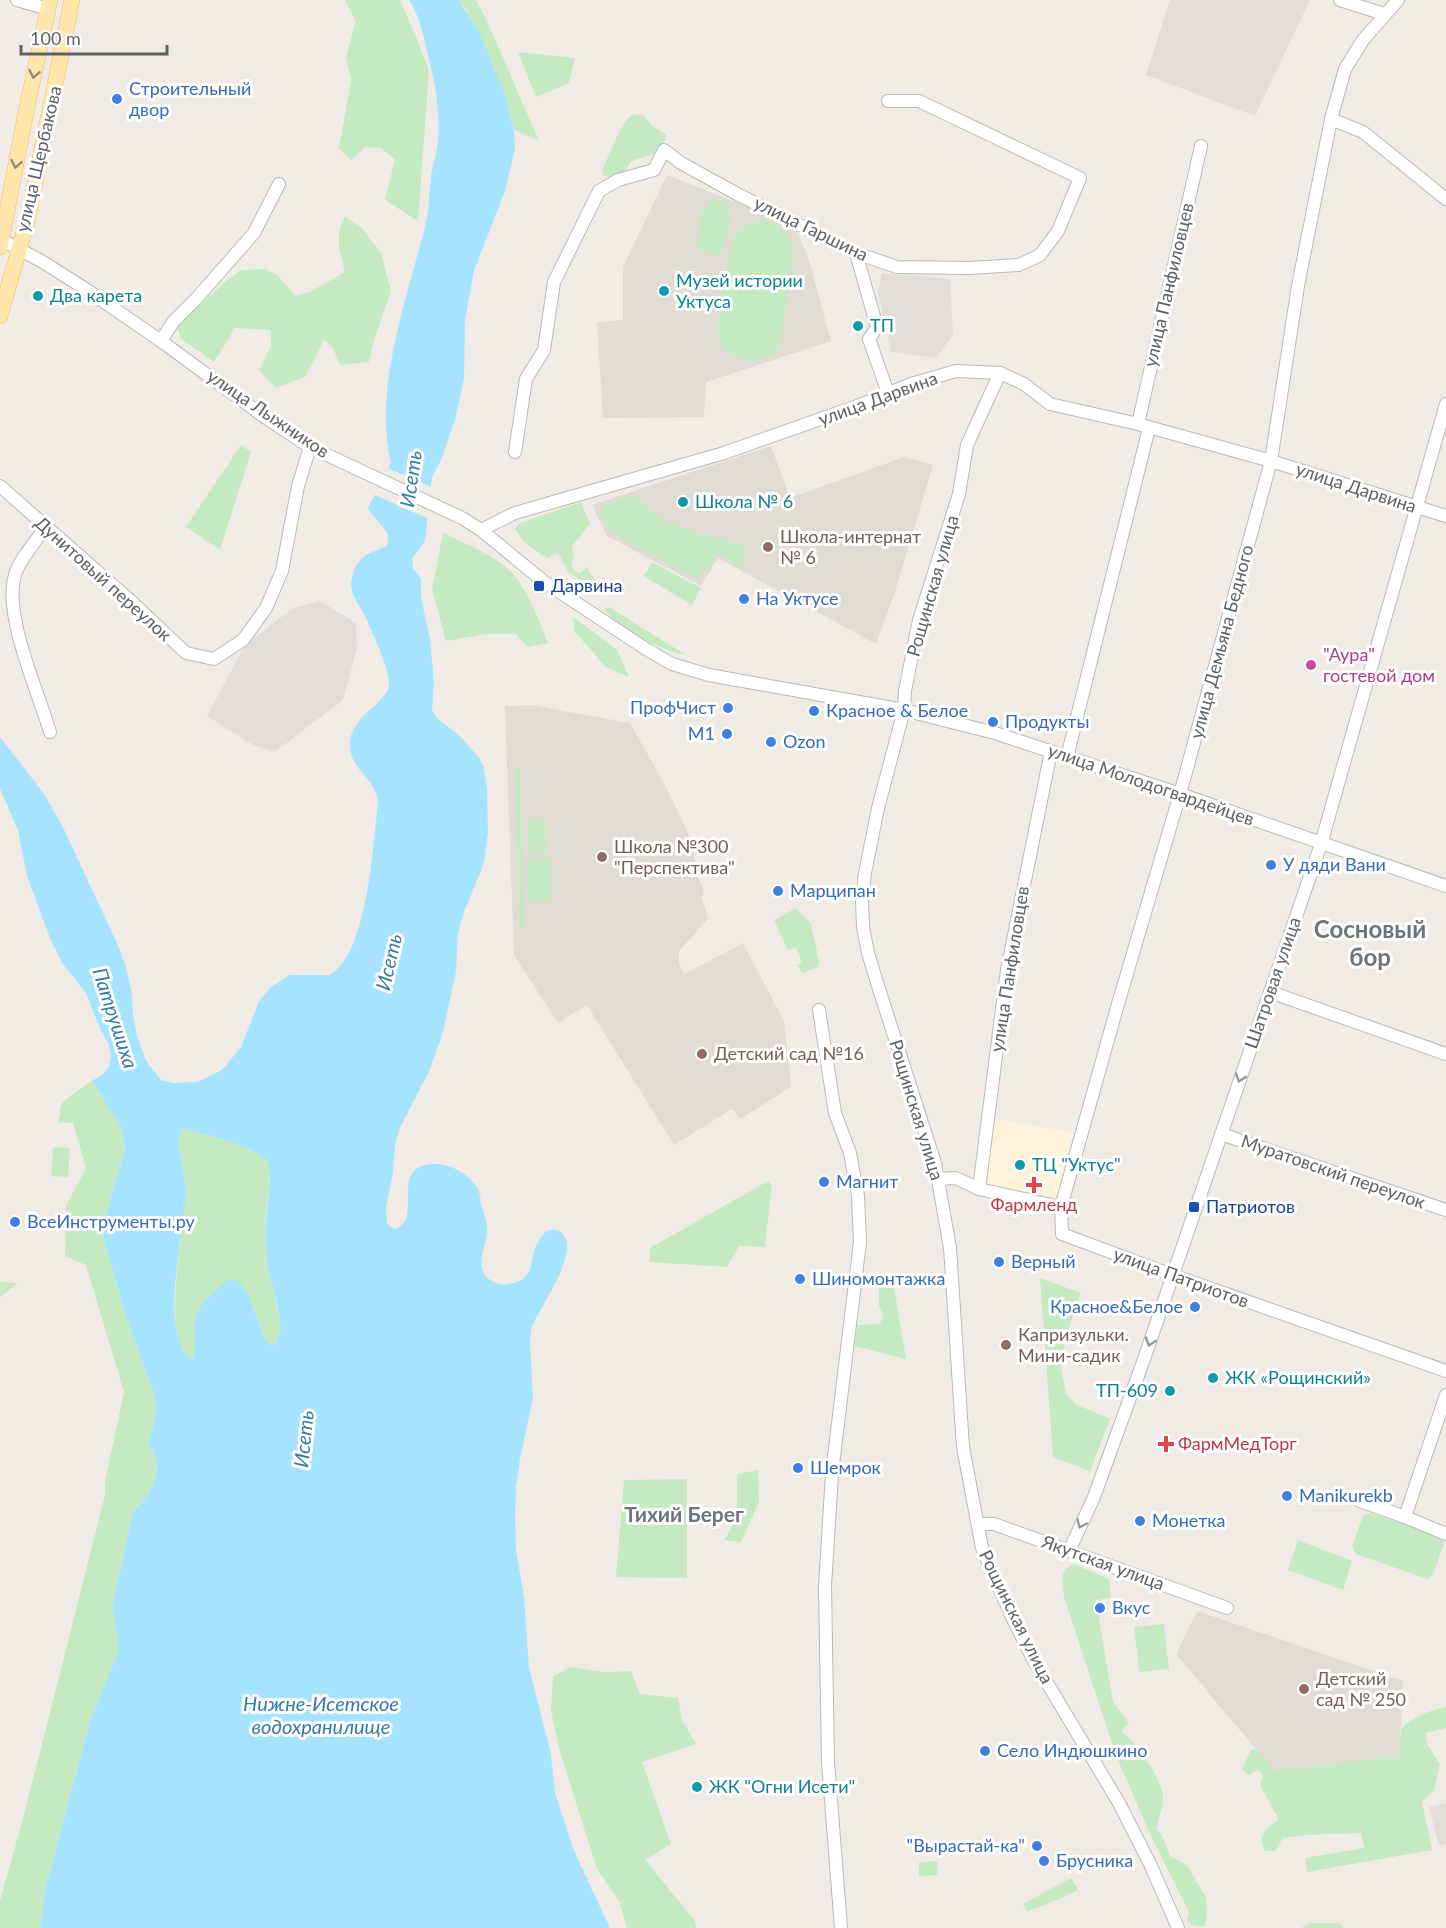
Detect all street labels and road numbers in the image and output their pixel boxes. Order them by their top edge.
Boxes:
street label: улица Щербакова [10,83,66,234]
street label: улица Гаршина [751,191,872,265]
street label: улица Панфиловцев [1138,201,1198,369]
street label: улица Лыжников [203,364,334,462]
street label: улица Дарвина [815,366,940,430]
street label: улица Дарвина [1293,457,1419,517]
street label: Дунитовый переулок [31,511,177,646]
street label: Рощинская улица [901,512,963,659]
street label: улица Демьяна Бедного [1185,542,1258,741]
street label: улица Молодогвардейцев [1045,738,1257,830]
street label: улица Панфиловцев [985,884,1033,1053]
street label: Шатровая улица [1239,914,1305,1051]
street label: Рощинская улица [885,1037,949,1183]
street label: Муратовский переулок [1238,1129,1429,1213]
street label: улица Патриотов [1111,1242,1252,1312]
street label: Якутская улица [1038,1529,1168,1594]
street label: Рощинская улица [975,1546,1059,1687]

